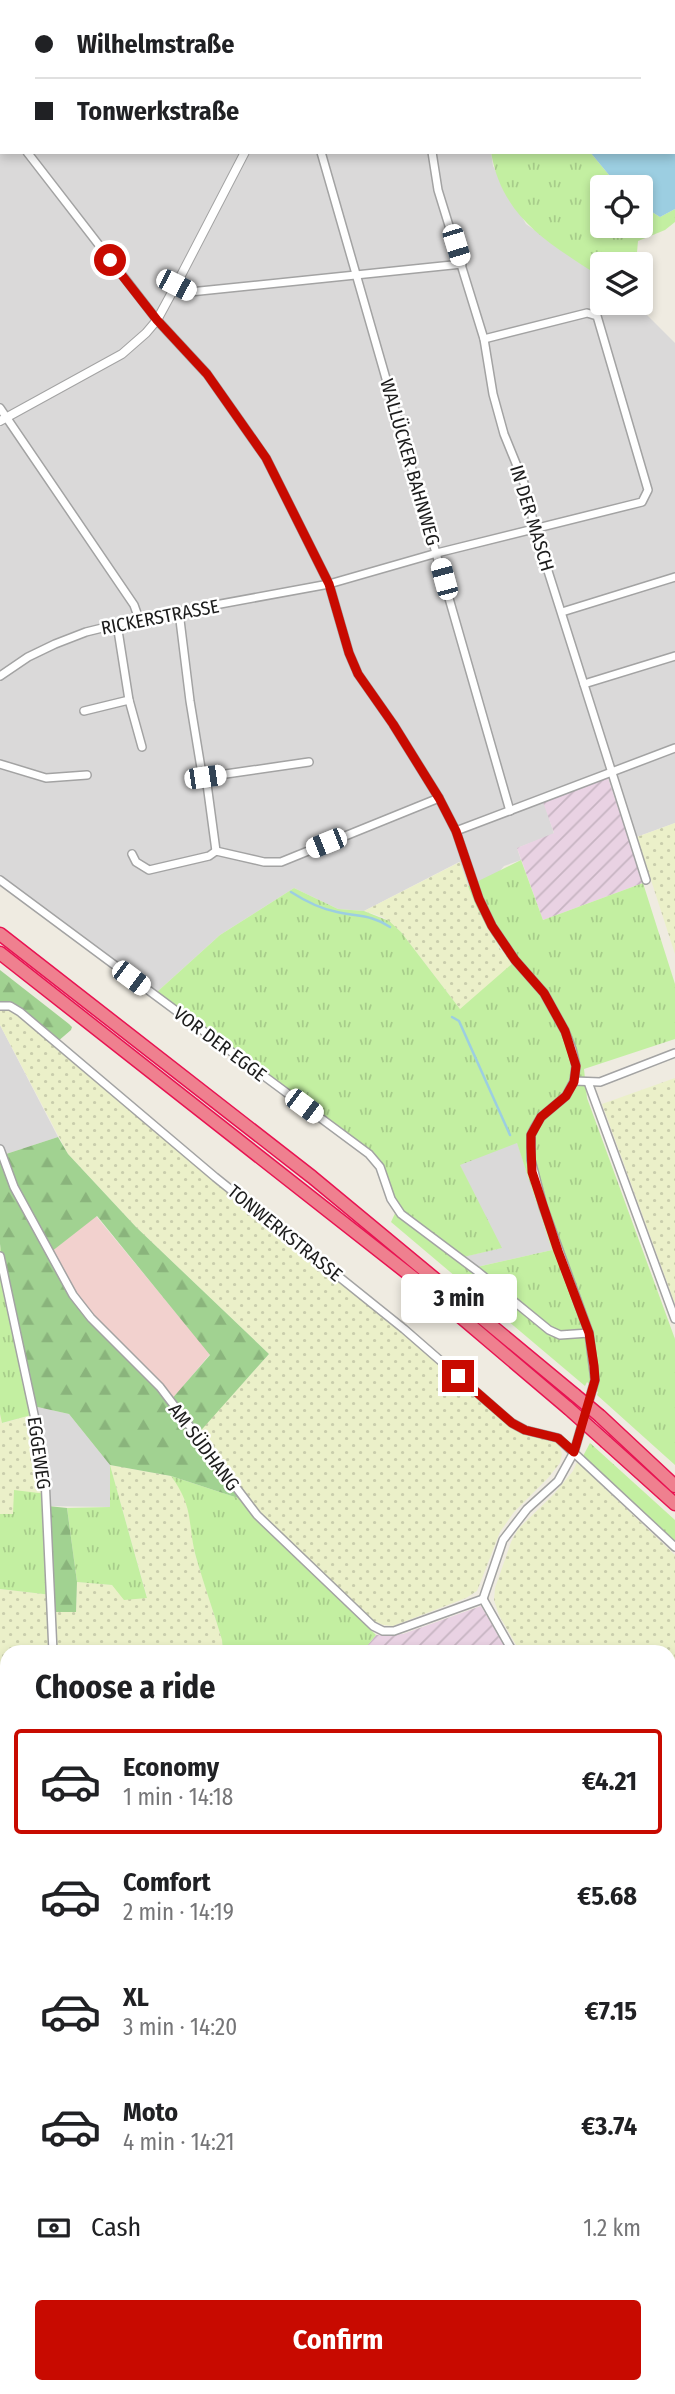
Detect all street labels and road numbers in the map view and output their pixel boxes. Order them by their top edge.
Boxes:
street label: WALLÜCKER BAHNWEG [375,376,445,548]
street label: IN DER MASCH [505,462,559,574]
street label: RICKERSTRASSE [99,594,221,640]
street label: VOR DER EGGE [169,1002,271,1086]
street label: TONWERKSTRASSE [223,1180,347,1286]
street label: AM SÜDHANG [164,1399,244,1495]
street label: EGGEWEG [23,1415,55,1491]

